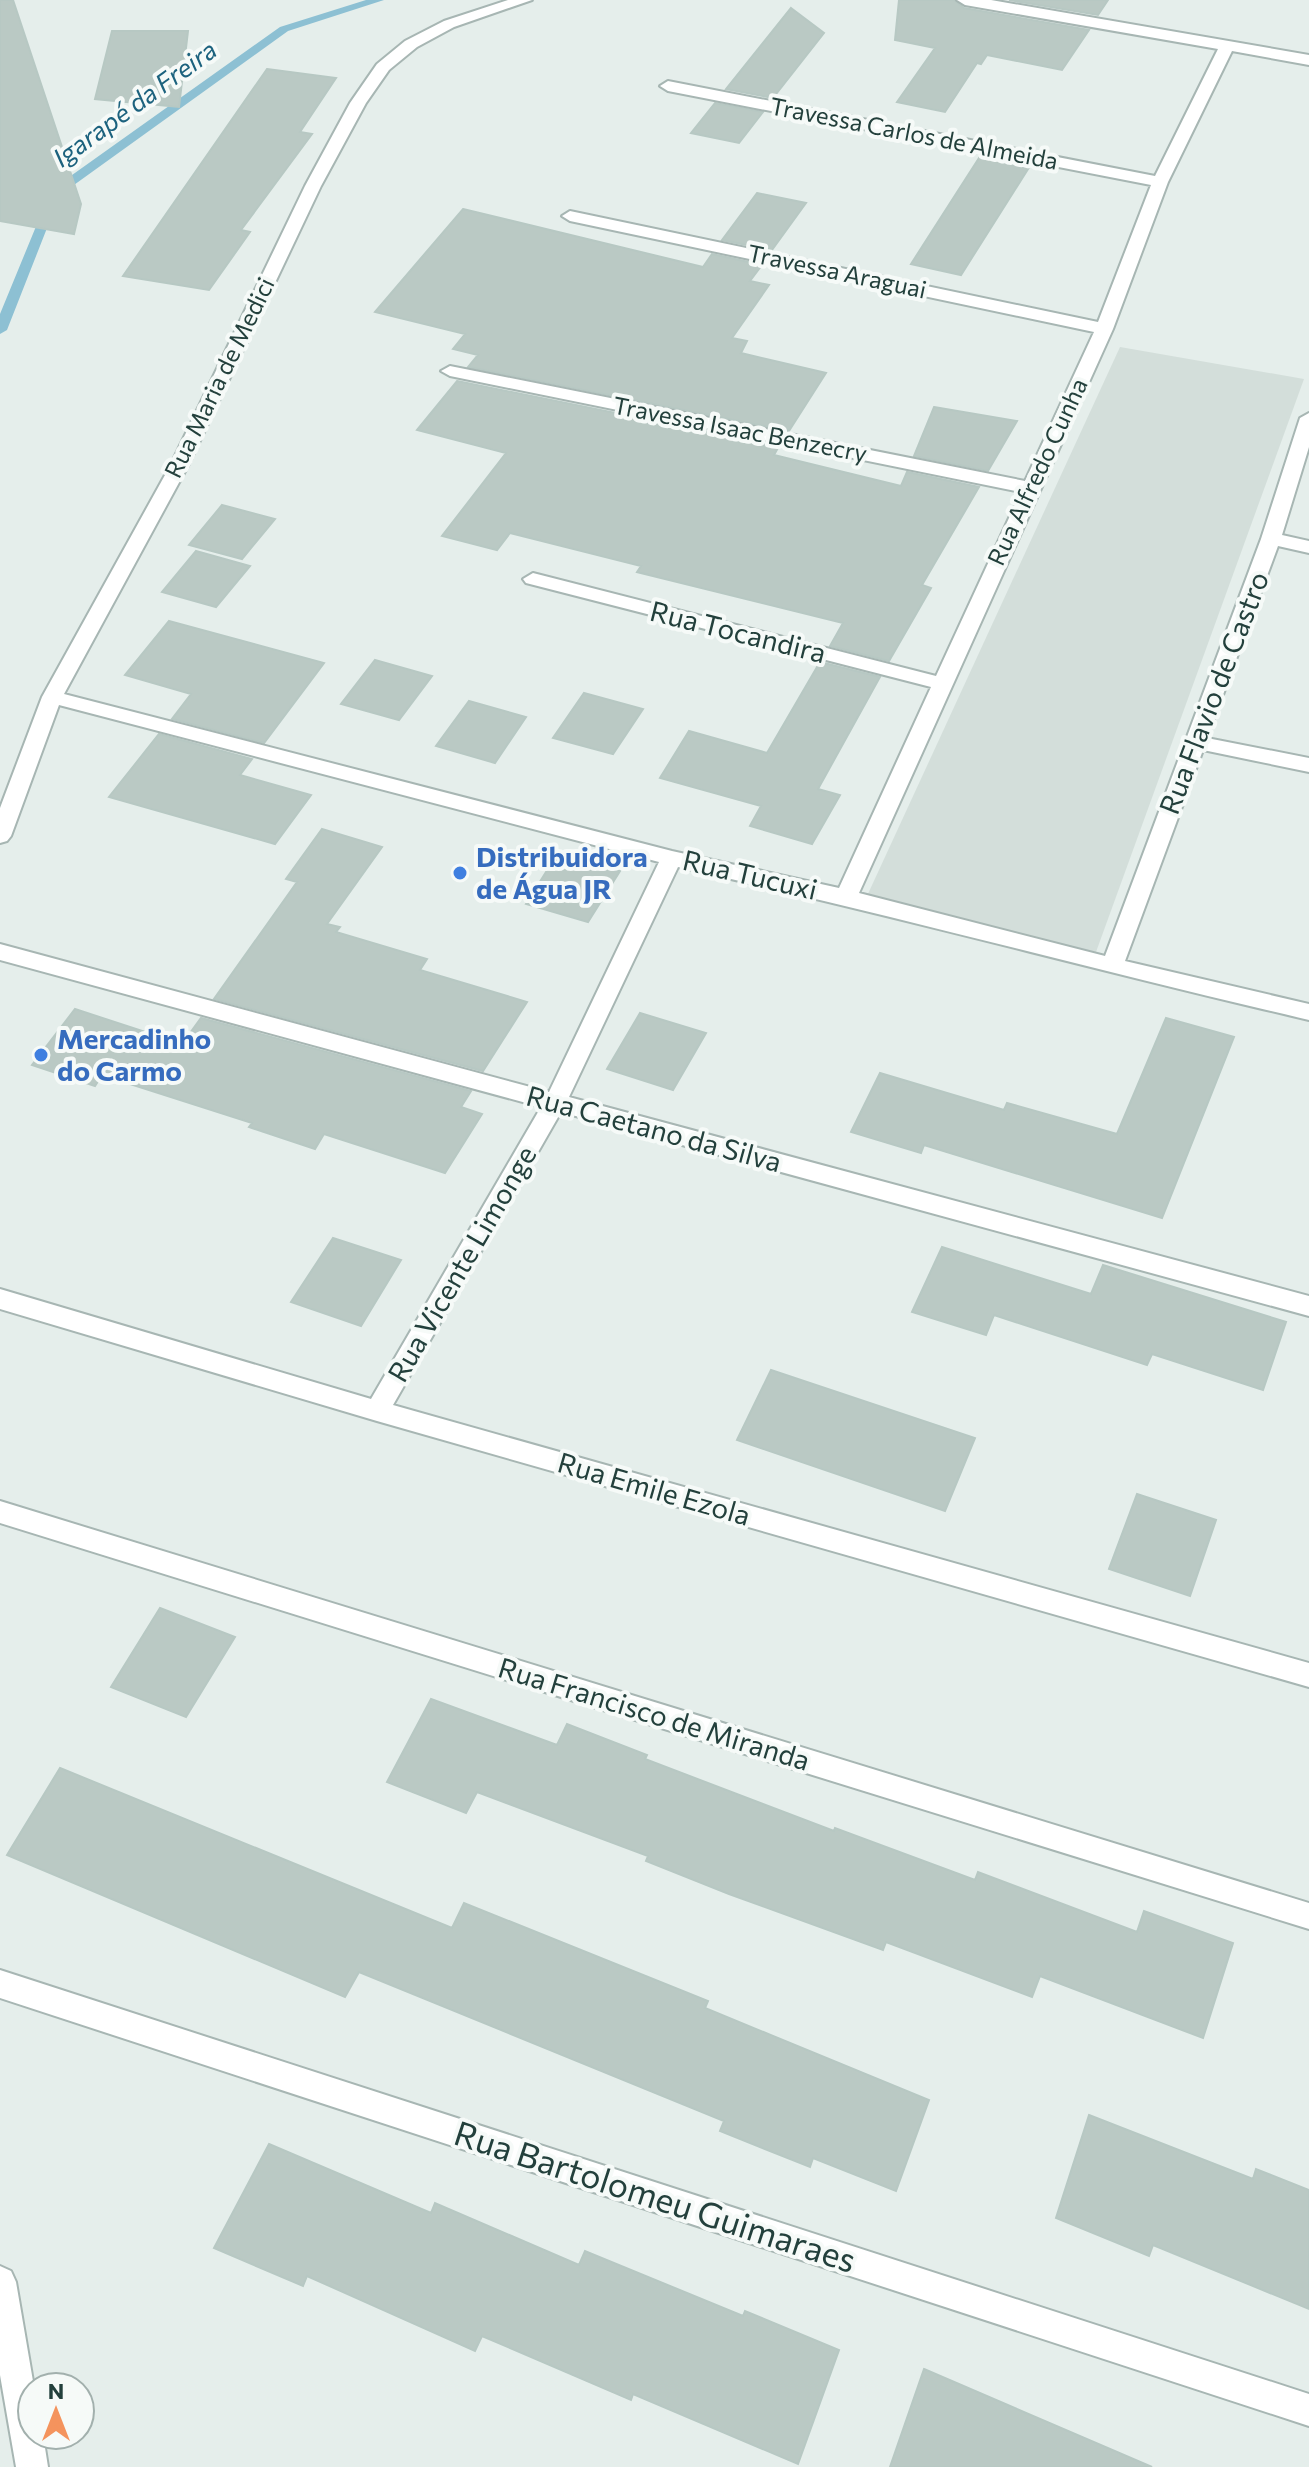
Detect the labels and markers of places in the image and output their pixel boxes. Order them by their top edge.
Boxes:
place label: Distribuidora de Água JR [476,839,648,905]
marker: Distribuidora de Água JR [451,864,469,882]
place label: Mercadinho do Carmo [57,1021,211,1087]
marker: Mercadinho do Carmo [32,1046,50,1064]

